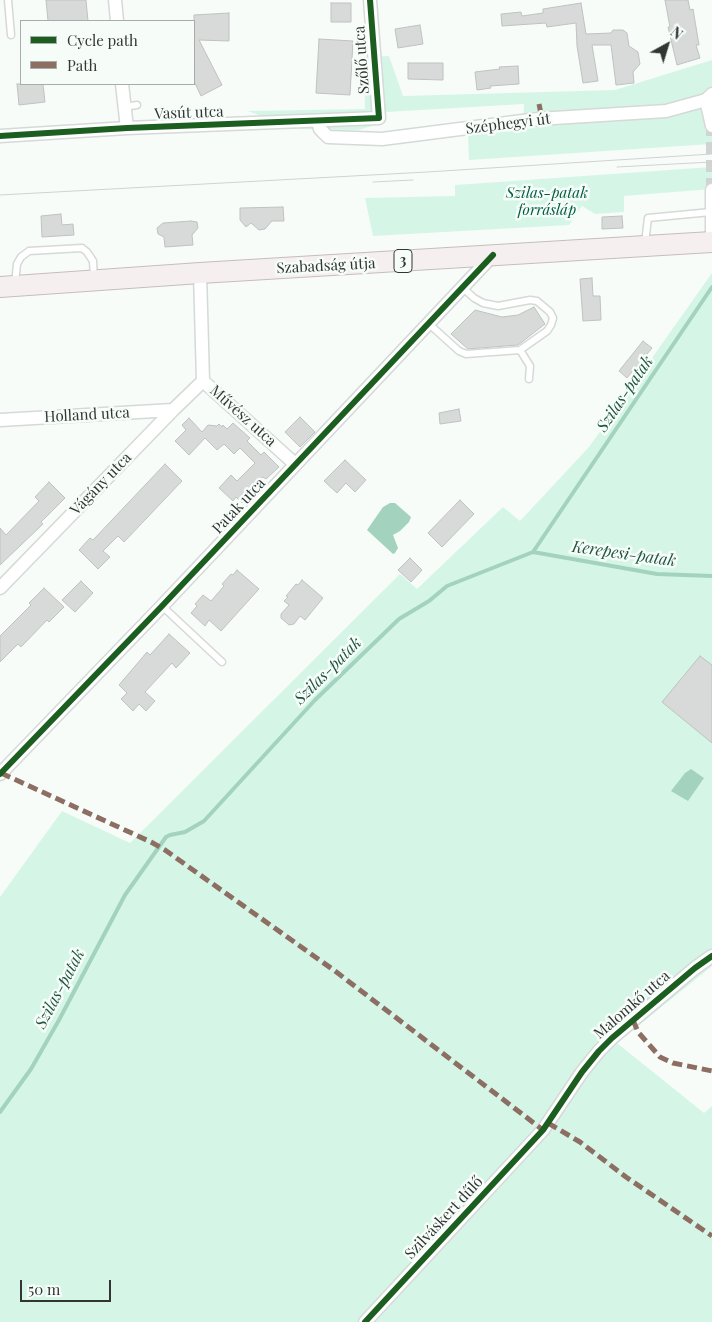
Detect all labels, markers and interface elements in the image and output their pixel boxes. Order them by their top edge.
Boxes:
legend [20,20,195,85]
north arrow [642,20,692,70]
text: N [667,22,687,44]
street label: Szőlő utca [351,25,373,95]
text: Cycle path [67,30,138,50]
text: Path [67,55,97,75]
street label: Vasút utca [154,103,224,123]
street label: Széphegyi út [465,110,551,138]
park label: Szilas-patak forrásláp [506,184,588,219]
road number: 3 [394,250,412,272]
street label: Szabadság útja [276,254,376,278]
water label: Szilas-patak [593,352,657,436]
street label: Művész utca [206,382,280,450]
street label: Holland utca [44,404,130,426]
street label: Vágány utca [67,449,135,519]
street label: Patak utca [209,474,269,538]
water label: Kerepesi-patak [571,537,677,571]
water label: Szilas-patak [290,633,366,709]
water label: Szilas-patak [31,946,89,1032]
street label: Malomkő utca [590,967,674,1043]
street label: Szilváskert dűlő [401,1173,487,1263]
scale bar [22,1270,114,1302]
text: 50 m [28,1279,60,1299]

